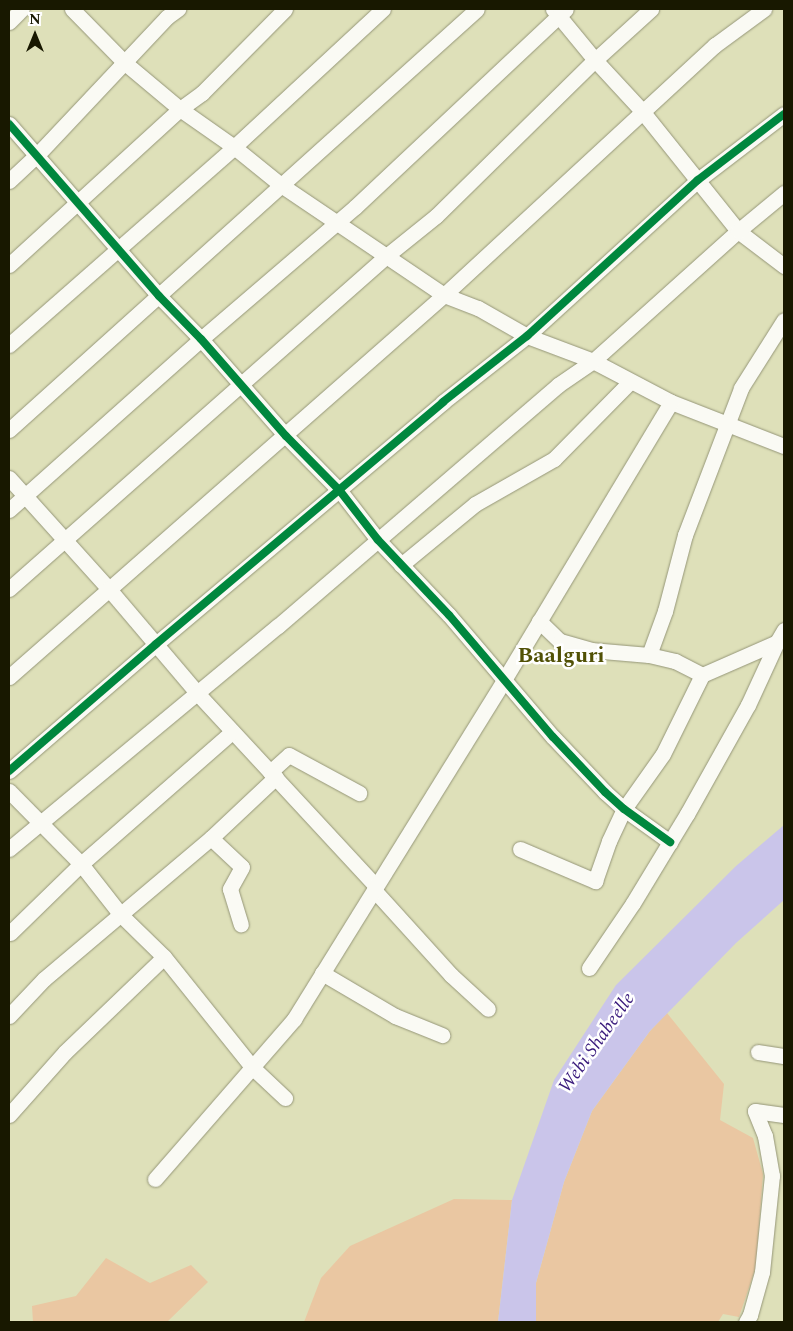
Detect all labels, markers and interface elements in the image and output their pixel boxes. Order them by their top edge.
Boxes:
text: N [29,9,41,30]
north arrow [10,10,60,60]
district label: Baalguri [517,643,605,669]
water label: Webi Shabeelle [554,988,640,1098]

